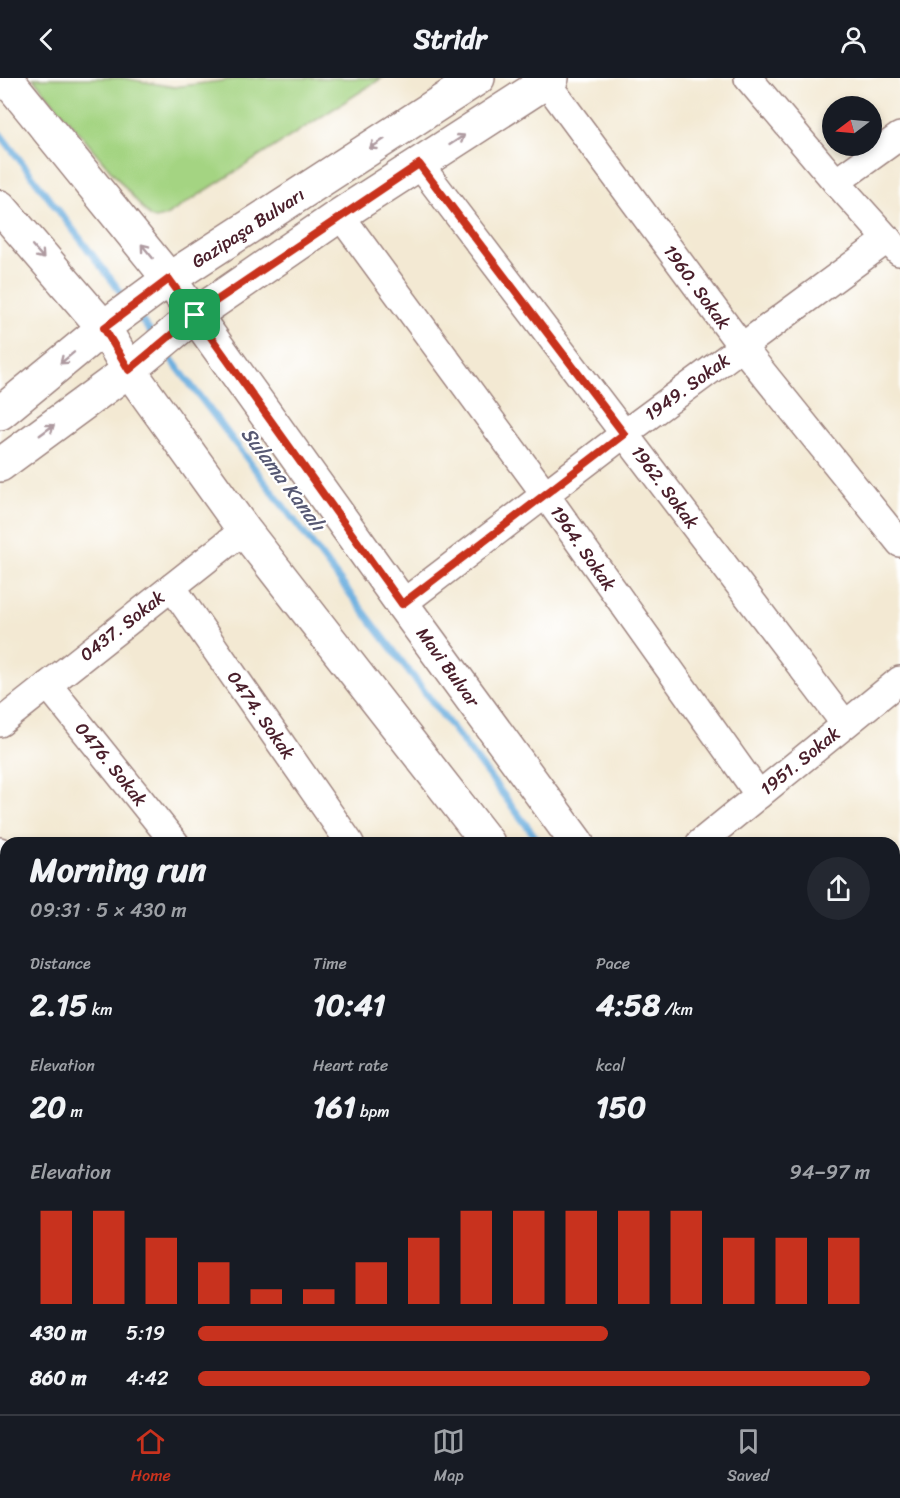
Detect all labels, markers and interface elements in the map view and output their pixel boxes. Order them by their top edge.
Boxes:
text: Stridr [414,15,486,63]
icon: back [30,23,63,56]
icon: person [837,23,870,56]
north arrow [822,96,882,156]
map controls [822,96,882,156]
one-way arrow [448,133,465,145]
one-way arrow [368,138,385,151]
street label: Gazipaşa Bulvarı [185,179,311,277]
street label: 1960. Sokak [655,238,739,337]
one-way arrow [140,243,153,259]
one-way arrow [31,244,45,259]
pin [169,289,220,340]
icon: arrive [178,298,211,331]
street label: 1949. Sokak [637,344,737,429]
one-way arrow [59,352,75,365]
water label: Sulama Kanalı [232,419,335,540]
one-way arrow [39,424,55,437]
street label: 1962. Sokak [623,438,708,536]
street label: 1964. Sokak [542,498,625,598]
street label: 0437. Sokak [72,582,172,670]
street label: Mavi Bulvar [408,620,489,715]
street label: 0474. Sokak [218,664,304,767]
street label: 0476. Sokak [67,714,156,814]
street label: 1951. Sokak [753,718,848,804]
text: Morning run [30,841,206,899]
button: share [807,857,870,920]
text: 09:31 · 5 × 430 m [30,893,187,928]
text: Distance [30,949,91,978]
text: Time [313,949,347,978]
text: Pace [596,949,630,978]
text: 2.15 [30,978,88,1032]
text: 10:41 [313,978,386,1032]
text: 4:58 [596,978,660,1032]
text: km [88,995,113,1024]
text: /km [660,995,693,1024]
text: Elevation [30,1051,95,1080]
text: Heart rate [313,1051,388,1080]
text: kcal [596,1051,625,1080]
text: 20 [30,1080,66,1134]
text: 161 [313,1080,356,1134]
text: 150 [596,1080,646,1134]
text: m [66,1097,83,1126]
text: bpm [356,1097,389,1126]
text: Elevation [30,1155,111,1190]
text: 94–97 m [790,1155,870,1190]
text: 430 m [30,1316,87,1351]
text: 5:19 [126,1316,165,1351]
text: 860 m [30,1361,87,1396]
text: 4:42 [126,1361,169,1396]
tab: Home [131,1425,171,1490]
tab: Map [432,1425,465,1490]
tab: Saved [727,1425,769,1490]

